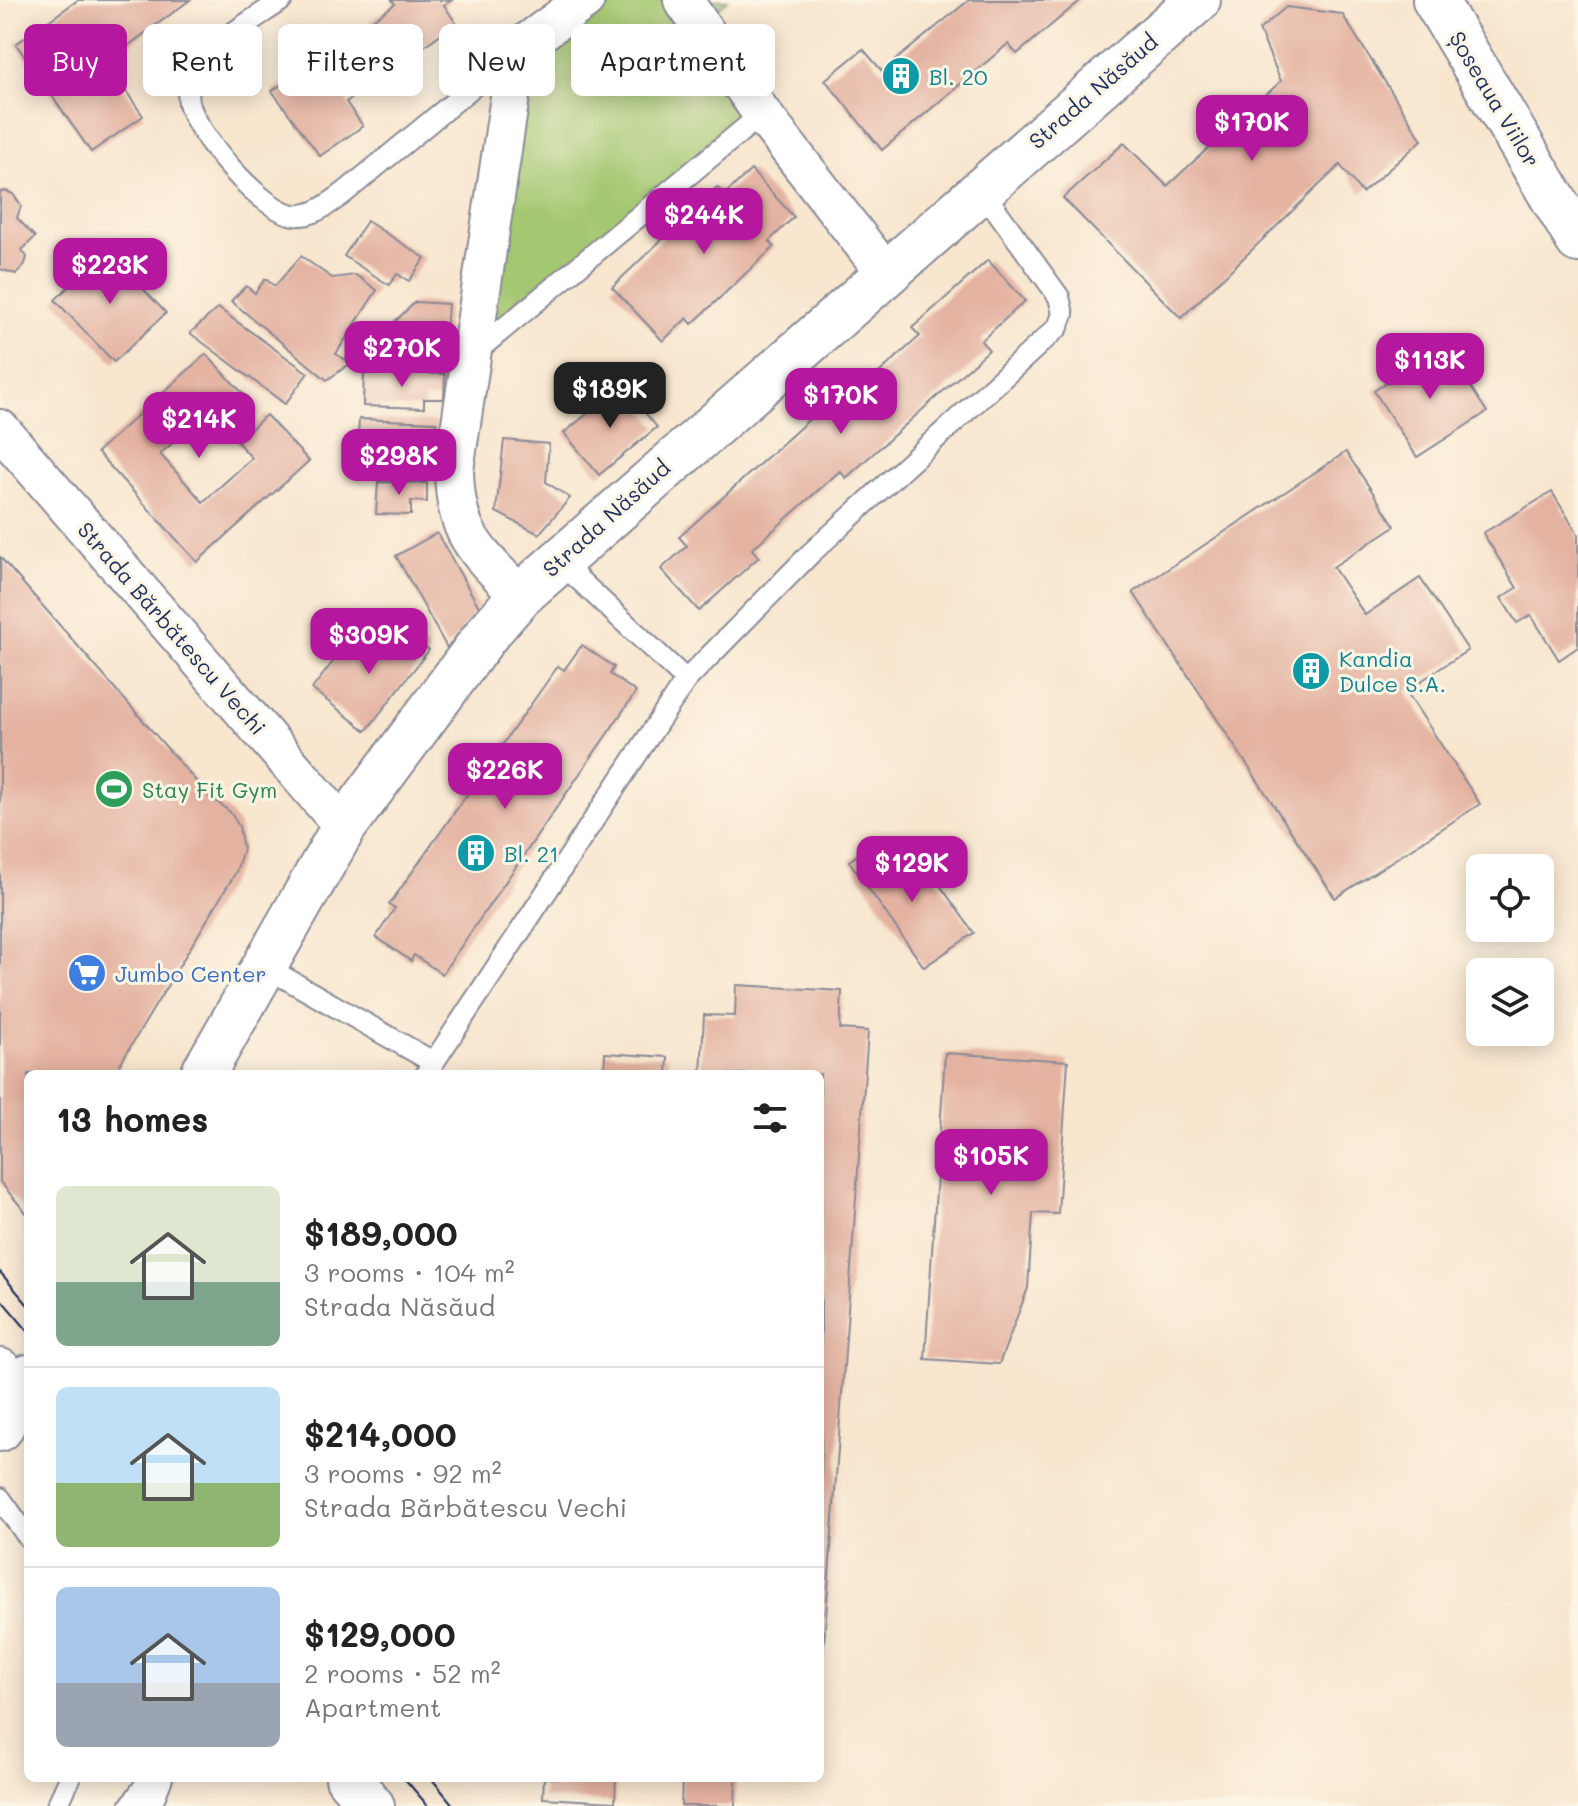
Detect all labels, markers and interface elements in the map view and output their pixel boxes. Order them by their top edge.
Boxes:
chip: Buy [24,24,127,96]
chip: Rent [143,24,262,96]
chip: Filters [278,24,423,96]
chip: New [439,24,555,96]
chip: Apartment [571,24,775,96]
street label: Șoseaua Viilor [1443,26,1547,172]
street label: Strada Năsăud [1022,27,1164,155]
building icon: Bl. 20 [880,55,922,97]
place label: Bl. 20 [929,62,988,91]
pin: $170K [1196,95,1308,163]
text: $170K [1214,104,1290,138]
pin: $244K [648,188,760,256]
text: $244K [664,197,744,231]
pin: $223K [54,238,166,306]
text: $223K [71,247,149,281]
pin: $270K [346,321,458,389]
text: $270K [363,330,441,364]
pin: $113K [1374,333,1486,401]
text: $113K [1394,342,1466,376]
pin: $189K [554,362,666,430]
pin: $170K [785,368,897,436]
text: $189K [572,371,648,405]
text: $170K [803,377,879,411]
pin: $214K [143,392,255,460]
text: $214K [161,401,237,435]
pin: $298K [343,429,455,497]
text: $298K [359,438,439,472]
street label: Strada Năsăud [536,453,676,583]
street label: Strada Bărbătescu Vechi [71,515,273,741]
pin: $309K [313,608,425,676]
text: $309K [328,617,410,651]
place label: Kandia Dulce S.A. [1339,644,1446,698]
building icon: Kandia Dulce S.A. [1290,650,1332,692]
pin: $226K [449,743,561,811]
text: $226K [466,752,544,786]
sports icon: Stay Fit Gym [93,768,135,810]
place label: Stay Fit Gym [142,775,277,804]
building icon: Bl. 21 [455,832,497,874]
pin: $129K [856,836,968,904]
place label: Bl. 21 [504,839,559,868]
text: $129K [875,845,949,879]
map controls [1466,854,1554,1046]
button: locate [1466,854,1554,942]
supermarket icon: Jumbo Center [66,952,108,994]
button: layers [1466,958,1554,1046]
place label: Jumbo Center [115,959,267,988]
text: 13 homes [56,1096,209,1141]
icon: filters [748,1096,792,1140]
pin: $105K [935,1129,1047,1197]
text: $105K [953,1138,1029,1172]
text: $189,000 [304,1210,458,1255]
icon: home [120,1218,216,1314]
text: 3 rooms · 104 m² [304,1255,515,1289]
text: Strada Năsăud [304,1289,495,1323]
text: $214,000 [304,1411,457,1456]
icon: home [120,1419,216,1515]
text: 3 rooms · 92 m² [304,1456,502,1490]
text: Strada Bărbătescu Vechi [304,1490,627,1524]
text: $129,000 [304,1611,456,1656]
icon: home [120,1619,216,1715]
text: 2 rooms · 52 m² [304,1656,501,1690]
text: Apartment [304,1690,441,1724]

